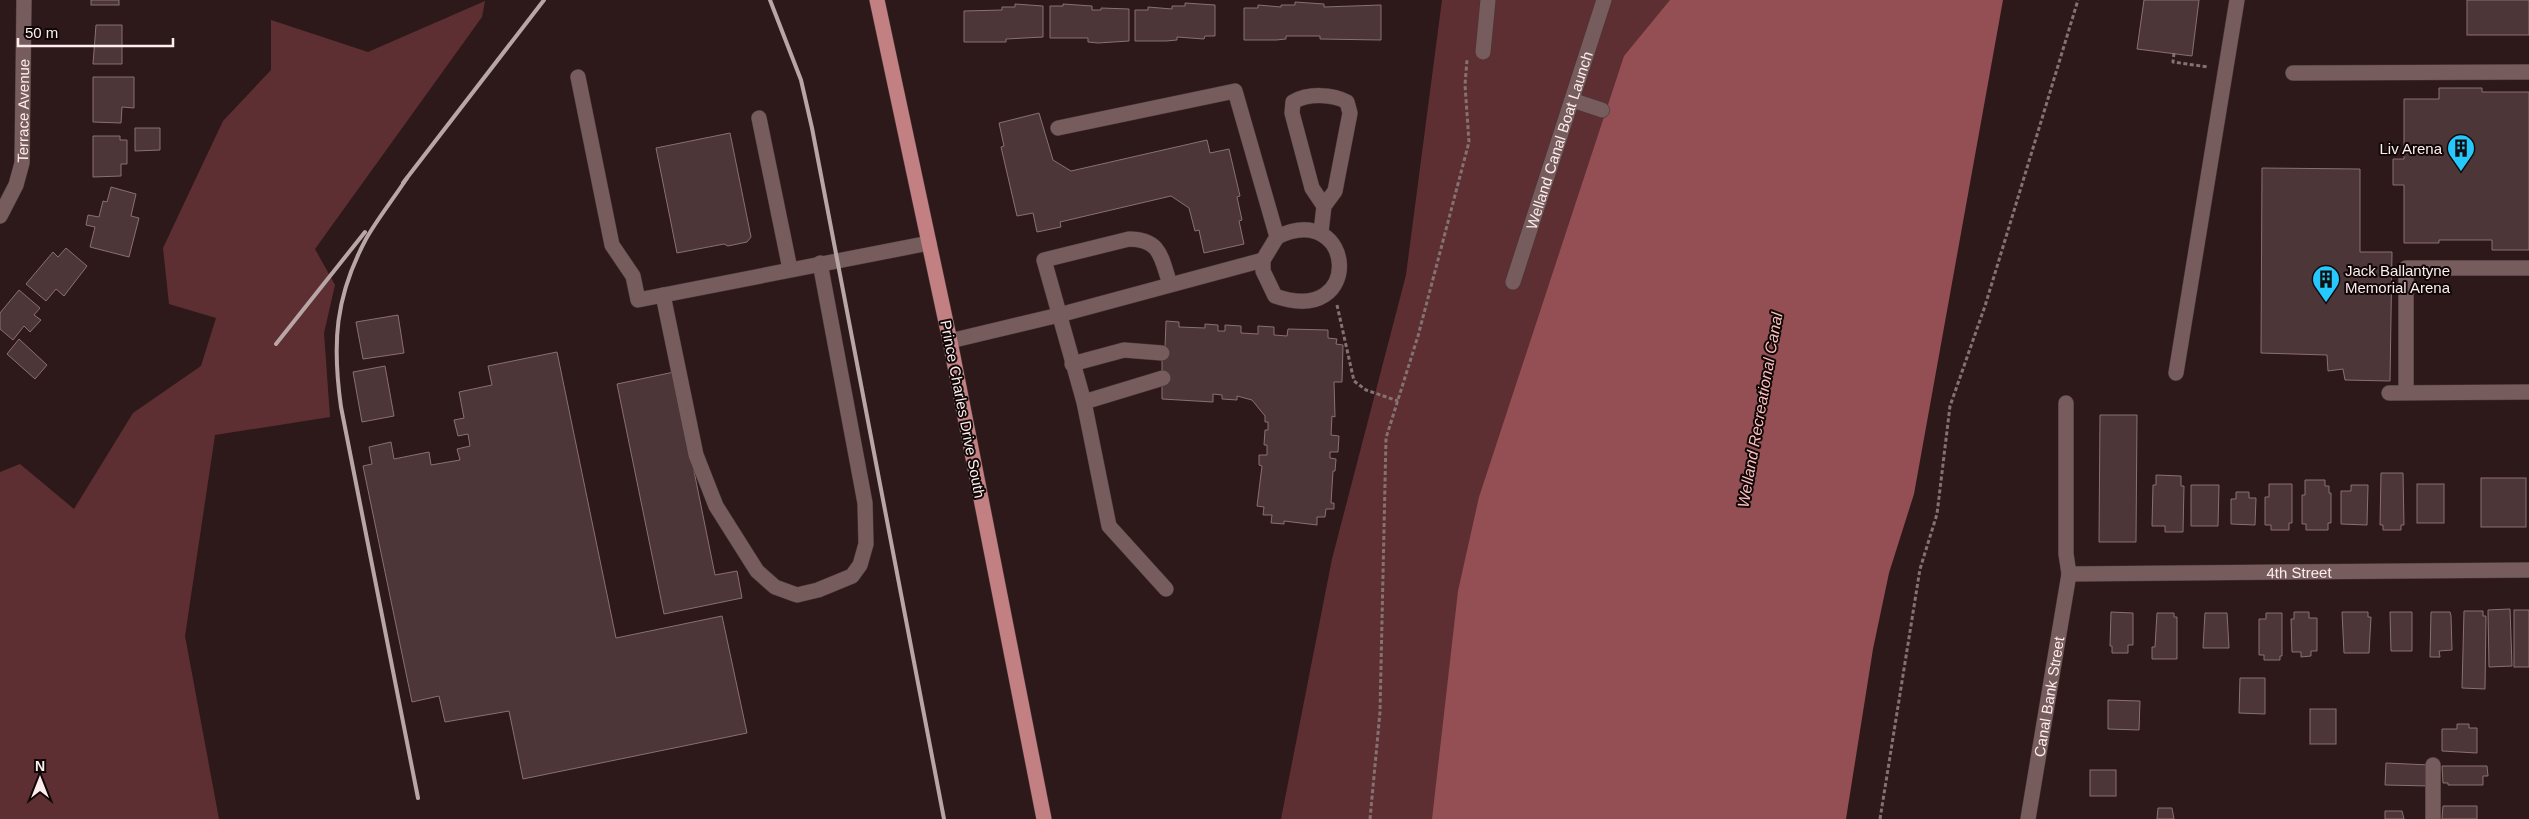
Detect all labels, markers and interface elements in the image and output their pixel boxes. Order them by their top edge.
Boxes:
scale bar [18,15,172,47]
text: 50 m [25,24,58,41]
street label: Welland Canal Boat Launch [1522,49,1595,231]
street label: Terrace Avenue [14,59,32,163]
building icon: Liv Arena [2446,133,2476,172]
place label: Liv Arena [2379,140,2443,157]
place label: Jack Ballantyne Memorial Arena [2345,262,2451,296]
building icon: Jack Ballantyne Memorial Arena [2311,264,2341,303]
water label: Welland Recreational Canal [1734,311,1786,509]
street label: Prince Charles Drive South [937,319,989,499]
street label: 4th Street [2266,563,2332,581]
street label: Canal Bank Street [2030,634,2067,758]
north arrow [15,754,65,804]
text: N [35,758,45,774]

